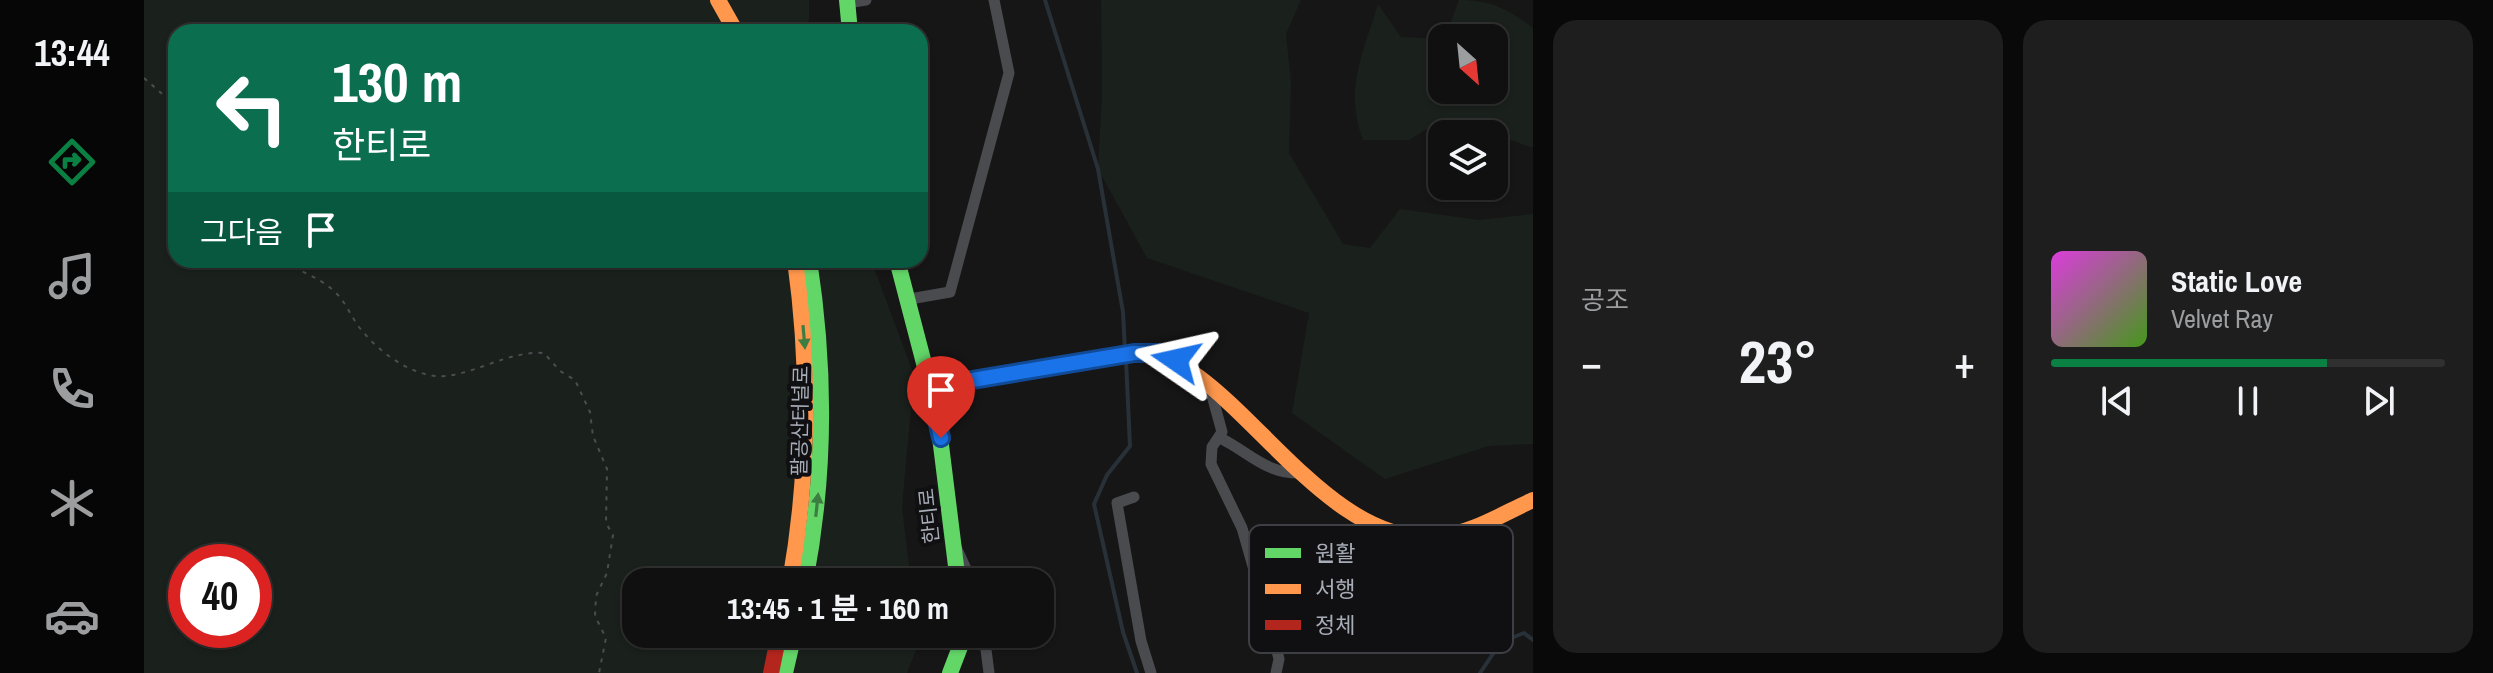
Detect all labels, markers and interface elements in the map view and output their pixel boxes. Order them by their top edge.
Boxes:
north arrow [1428,24,1508,104]
map controls [1428,24,1508,200]
text: 13:44 [34,29,110,77]
text: 130 m [332,44,462,119]
icon: left [200,56,304,160]
button: layers [1428,120,1508,200]
text: 한티로 [332,121,431,169]
icon: directions [44,134,100,190]
icon: arrive [299,208,343,252]
text: 그다음 [200,212,283,252]
icon: music [44,248,100,304]
text: Static Love [2171,261,2302,301]
text: 공조 [1581,282,1629,317]
text: Velvet Ray [2171,301,2273,336]
position arrow [1134,318,1218,402]
text: 23° [1739,321,1817,402]
one-way arrow [798,325,811,350]
text: − [1581,332,1602,392]
text: + [1954,332,1975,392]
pin [907,356,975,438]
icon: phone [44,361,100,417]
street label: 팔공산터널로 [785,366,814,476]
icon: arrive [919,368,963,412]
icon: previous [2095,379,2139,423]
icon: pause [2226,379,2270,423]
icon: next [2357,379,2401,423]
icon: climate [44,475,100,531]
street label: 한티로 [912,487,945,545]
one-way arrow [811,492,824,517]
legend [1249,525,1513,653]
text: 원활 [1315,538,1355,568]
speed limit sign: 40 [168,544,272,648]
text: 서행 [1315,574,1355,604]
icon: car [44,588,100,644]
text: 13:45 · 1 분 · 160 m [727,588,949,628]
text: 정체 [1315,610,1355,640]

